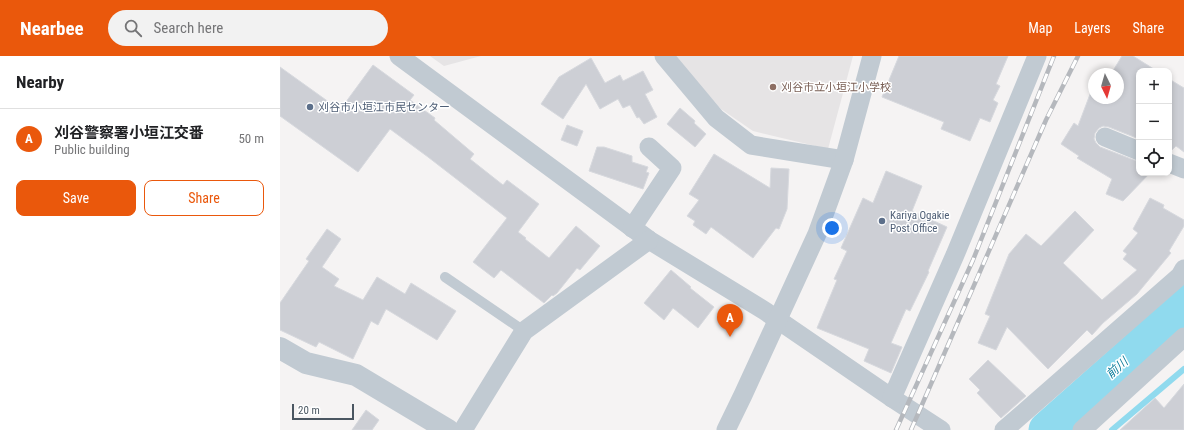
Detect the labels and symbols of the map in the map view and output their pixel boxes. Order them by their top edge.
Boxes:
north arrow [1088,68,1124,104]
place label: 刈谷市立小垣江小学校 [781,81,891,94]
marker: 刈谷市立小垣江小学校 [768,82,778,92]
place label: 刈谷市小垣江市民センター [318,101,450,114]
marker: 刈谷市小垣江市民センター [305,102,315,112]
place label: Kariya Ogakie Post Office [890,209,949,235]
marker: Kariya Ogakie Post Office [877,216,887,226]
your location [822,218,842,238]
pin: A [717,304,743,337]
water label: 前川 [1103,353,1132,381]
scale bar [292,402,354,421]

